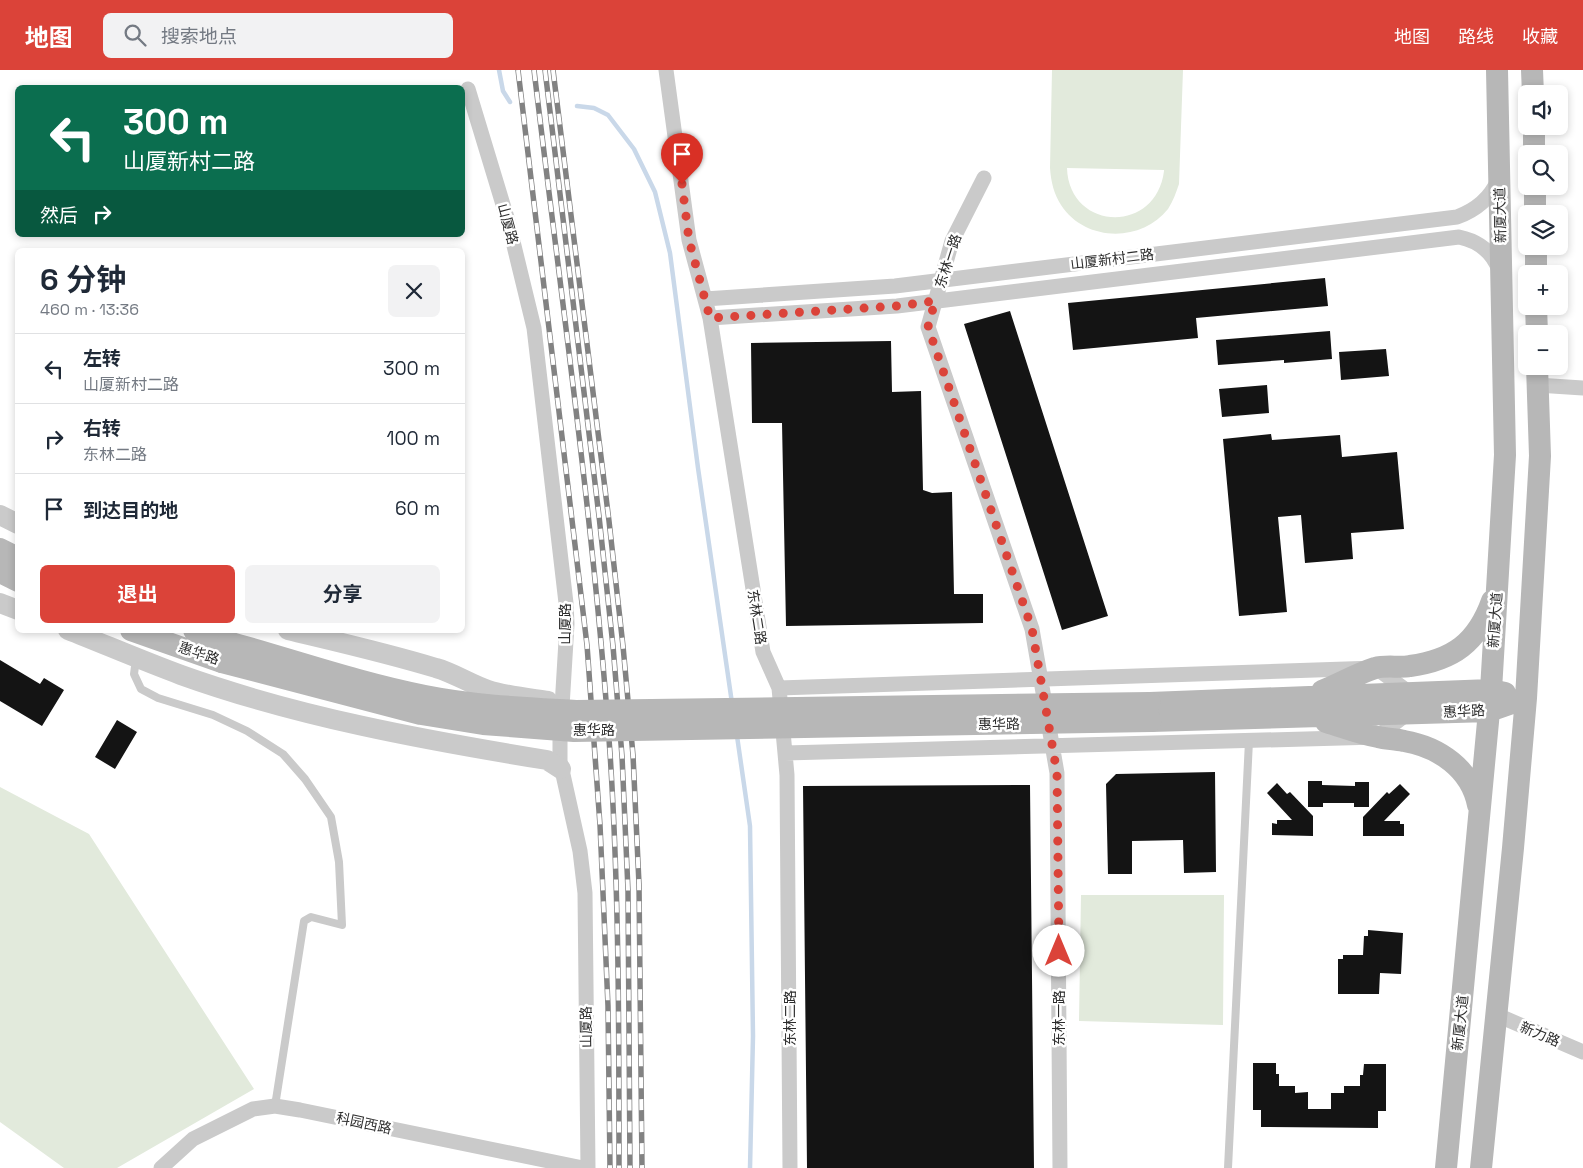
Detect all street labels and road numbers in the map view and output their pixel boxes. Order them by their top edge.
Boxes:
street label: 新厦大道 [1491,187,1509,243]
street label: 山厦路 [494,201,522,247]
street label: 东林一路 [931,232,965,290]
street label: 山厦新村二路 [1069,245,1155,273]
street label: 东林二路 [744,588,770,646]
street label: 新厦大道 [1484,591,1506,649]
street label: 山厦路 [556,603,574,645]
street label: 惠华路 [176,638,222,668]
street label: 惠华路 [1443,701,1485,721]
street label: 惠华路 [978,715,1020,733]
street label: 惠华路 [573,721,615,739]
street label: 东林二路 [781,990,799,1046]
street label: 东林一路 [1050,990,1068,1046]
street label: 新厦大道 [1448,994,1472,1052]
street label: 山厦路 [577,1006,595,1048]
street label: 新力路 [1517,1018,1563,1050]
street label: 科园西路 [335,1108,393,1138]

